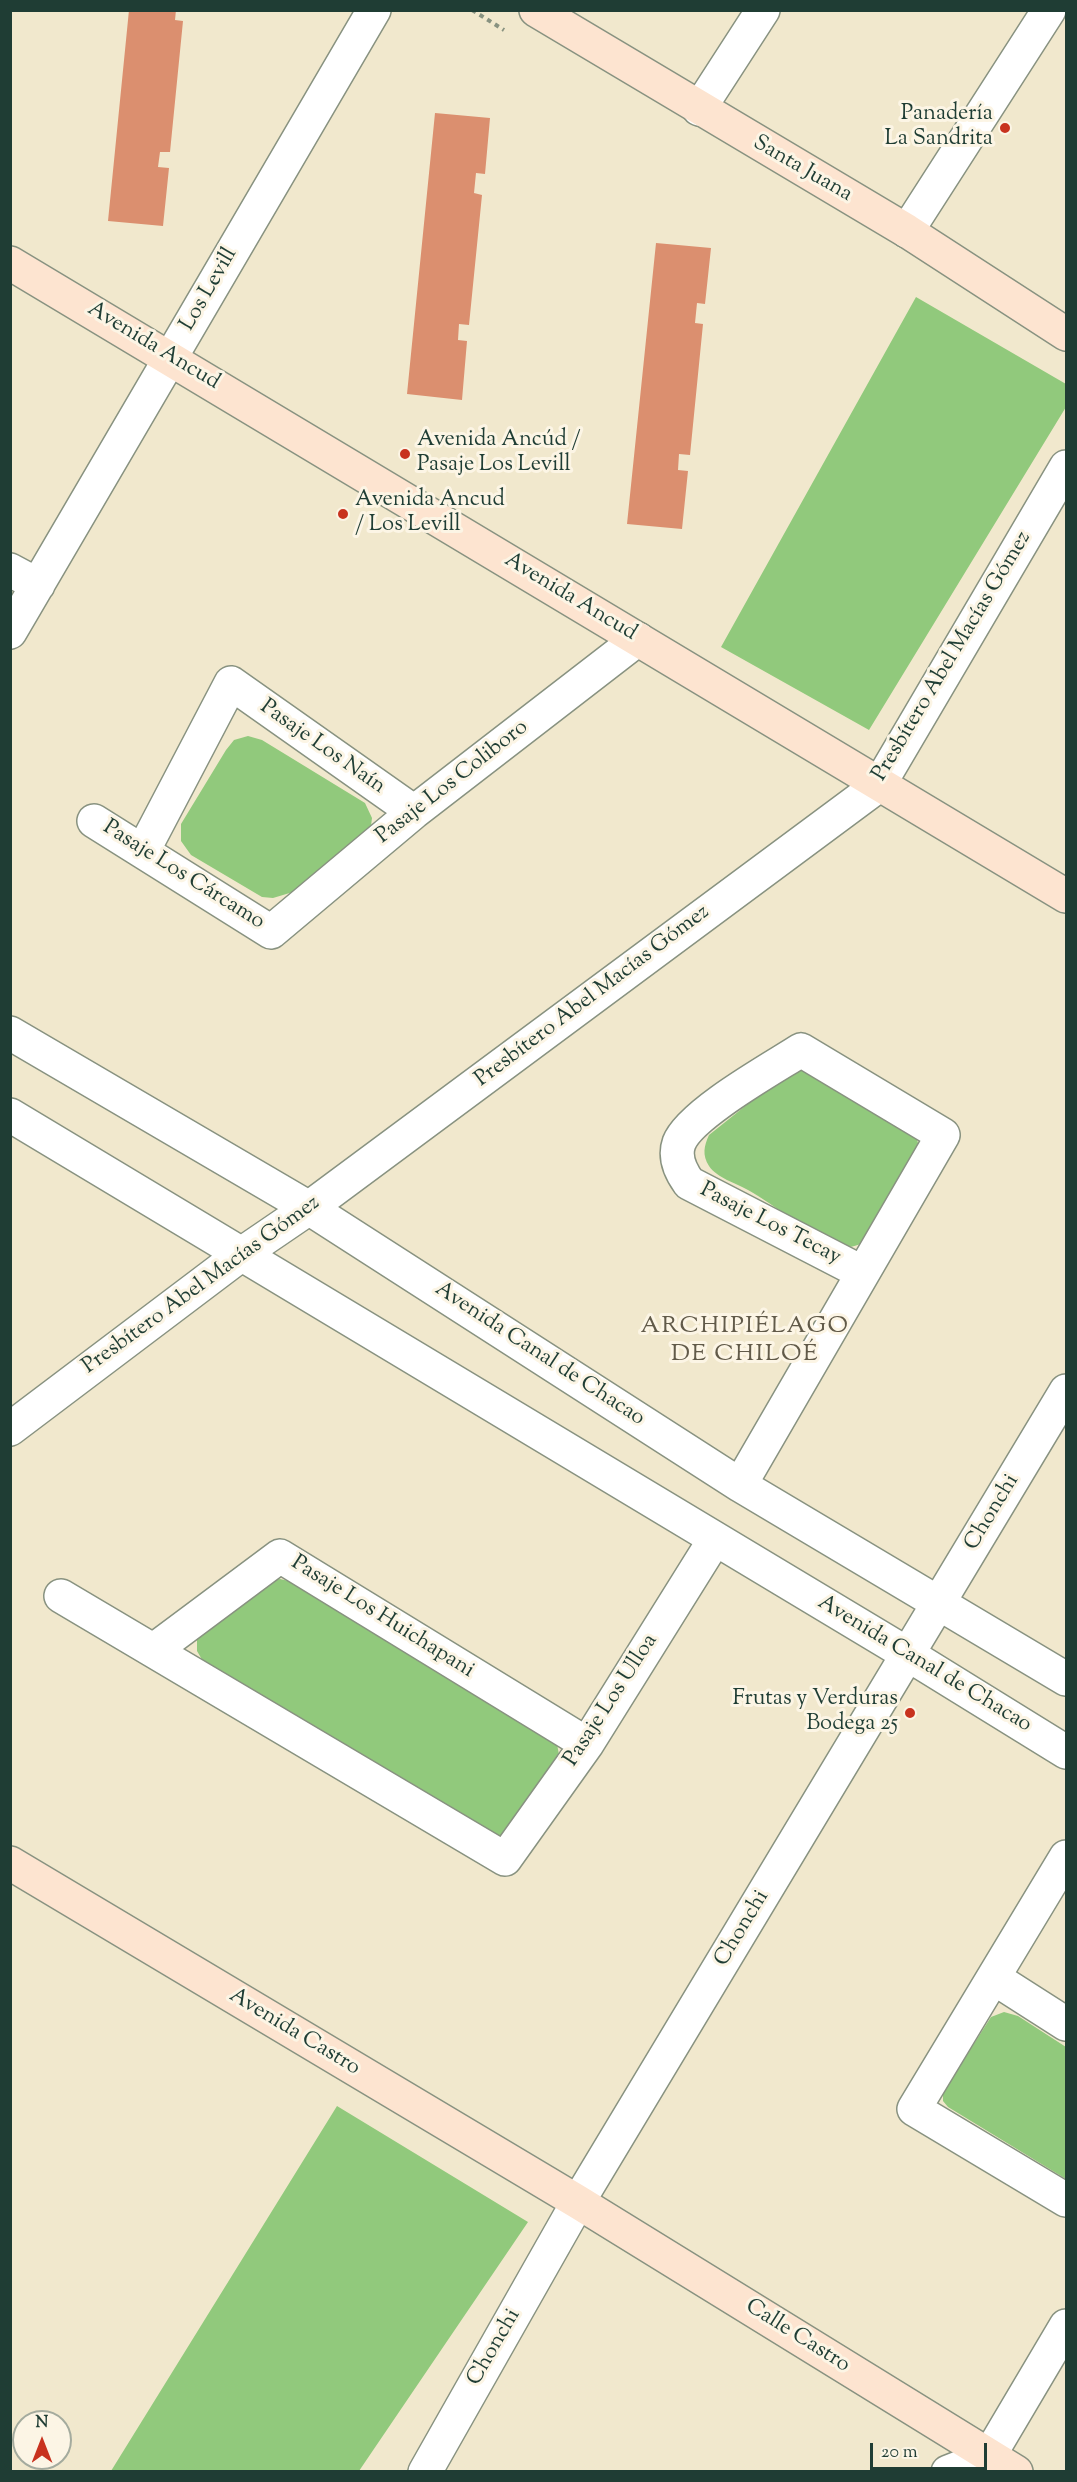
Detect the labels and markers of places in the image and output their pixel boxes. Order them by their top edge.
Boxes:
place label: Panadería La Sandrita [885,102,993,154]
marker: Panadería La Sandrita [998,121,1012,135]
place label: Avenida Ancúd / Pasaje Los Levill [417,428,581,480]
marker: Avenida Ancúd / Pasaje Los Levill [398,447,412,461]
place label: Avenida Ancud / Los Levill [355,488,505,540]
marker: Avenida Ancud / Los Levill [336,507,350,521]
place label: Frutas y Verduras Bodega 25 [733,1687,898,1738]
marker: Frutas y Verduras Bodega 25 [903,1706,917,1720]

